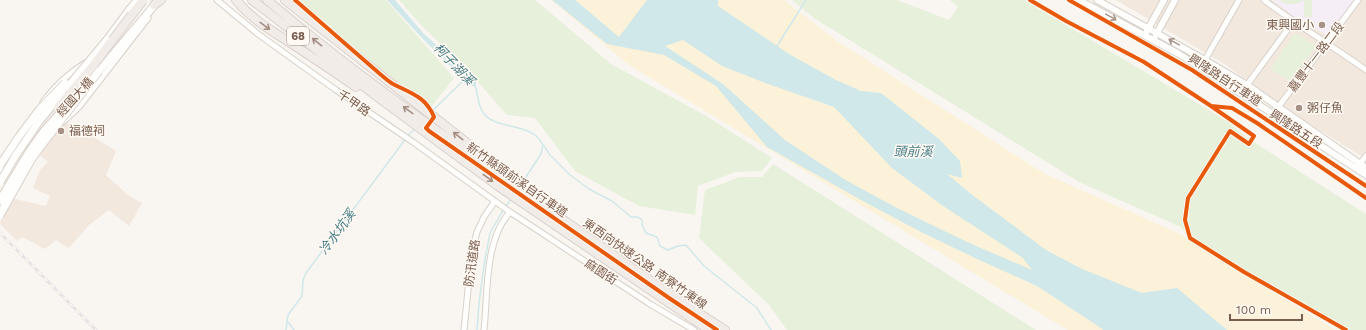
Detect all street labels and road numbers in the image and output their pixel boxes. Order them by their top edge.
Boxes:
street label: 嘉豐十一路二段 [1285,19,1347,95]
road number: 68 [287,27,309,45]
street label: 興隆路自行車道 [1186,51,1264,109]
street label: 經國大橋 [54,74,96,120]
street label: 千甲路 [335,87,373,119]
street label: 興隆路五段 [1267,107,1325,151]
street label: 新竹縣頭前溪自行車道 [464,140,570,220]
street label: 東西向快速公路 南寮竹東線 [580,216,710,312]
street label: 防汛道路 [462,238,482,288]
street label: 麻園街 [582,256,620,288]

